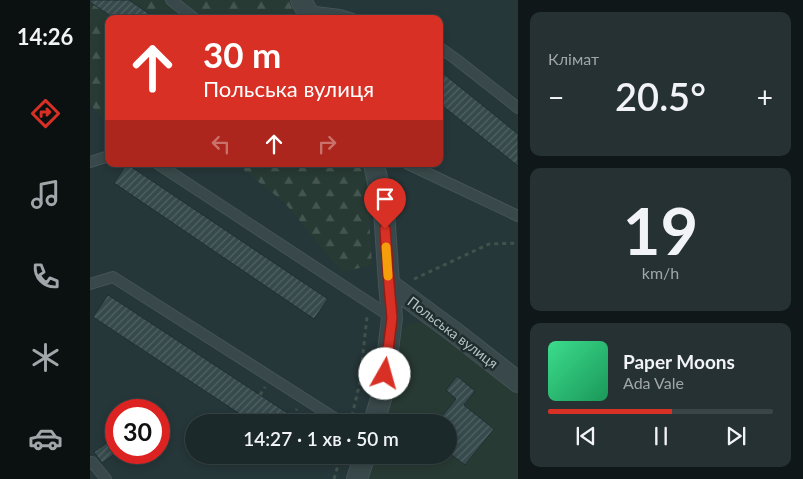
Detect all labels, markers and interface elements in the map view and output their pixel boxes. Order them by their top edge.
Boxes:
text: 14:26 [17,23,73,50]
text: 30 m [203,33,281,75]
icon: ahead [120,35,185,100]
text: Клімат [548,49,599,68]
text: 20.5° [615,73,706,119]
text: Польська вулиця [203,75,374,102]
text: − [548,80,564,114]
text: + [757,80,773,114]
icon: directions [28,96,63,131]
icon: left [207,130,235,158]
icon: ahead [260,130,288,158]
icon: right [313,130,341,158]
icon: music [28,177,63,212]
pin [364,178,406,229]
icon: arrive [371,185,399,213]
text: 19 [623,191,698,269]
icon: phone [28,259,63,294]
text: km/h [642,263,679,282]
street label: Польська вулиця [404,292,502,372]
icon: climate [28,340,63,375]
position arrow [358,347,410,399]
text: Paper Moons [623,350,735,373]
text: Ada Vale [623,373,684,392]
speed limit sign: 30 [105,399,170,464]
icon: car [28,421,63,456]
icon: previous [572,422,600,450]
icon: pause [647,422,675,450]
icon: next [722,422,750,450]
text: 14:27 · 1 хв · 50 m [243,427,399,450]

